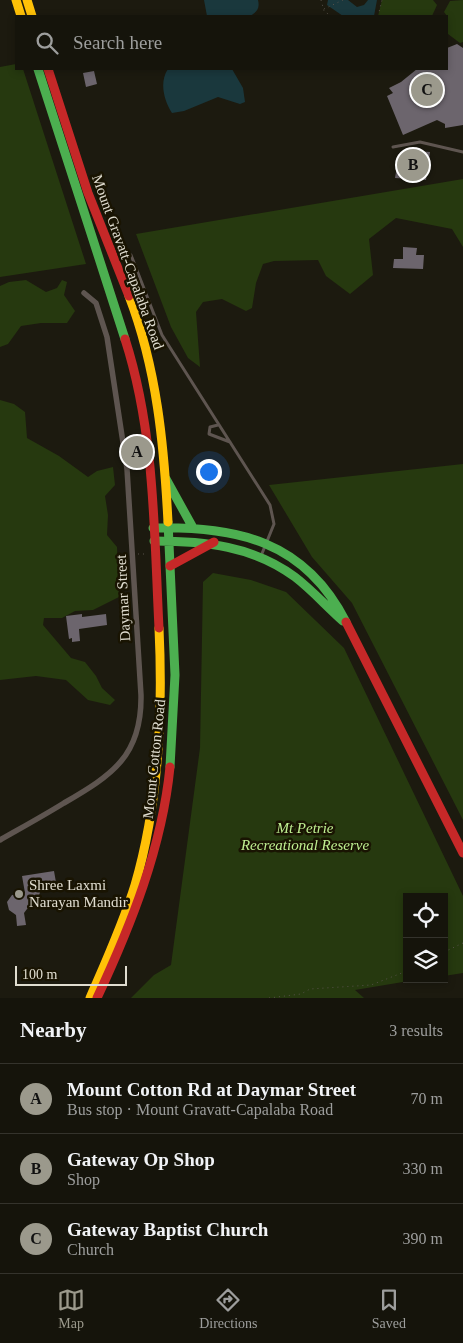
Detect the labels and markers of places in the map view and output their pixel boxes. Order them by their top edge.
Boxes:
pin: C [411,71,443,109]
pin: B [397,146,429,184]
pin: A [121,433,153,471]
place label: Shree Laxmi Narayan Mandir [29,877,128,910]
marker: Shree Laxmi Narayan Mandir [13,888,25,900]

